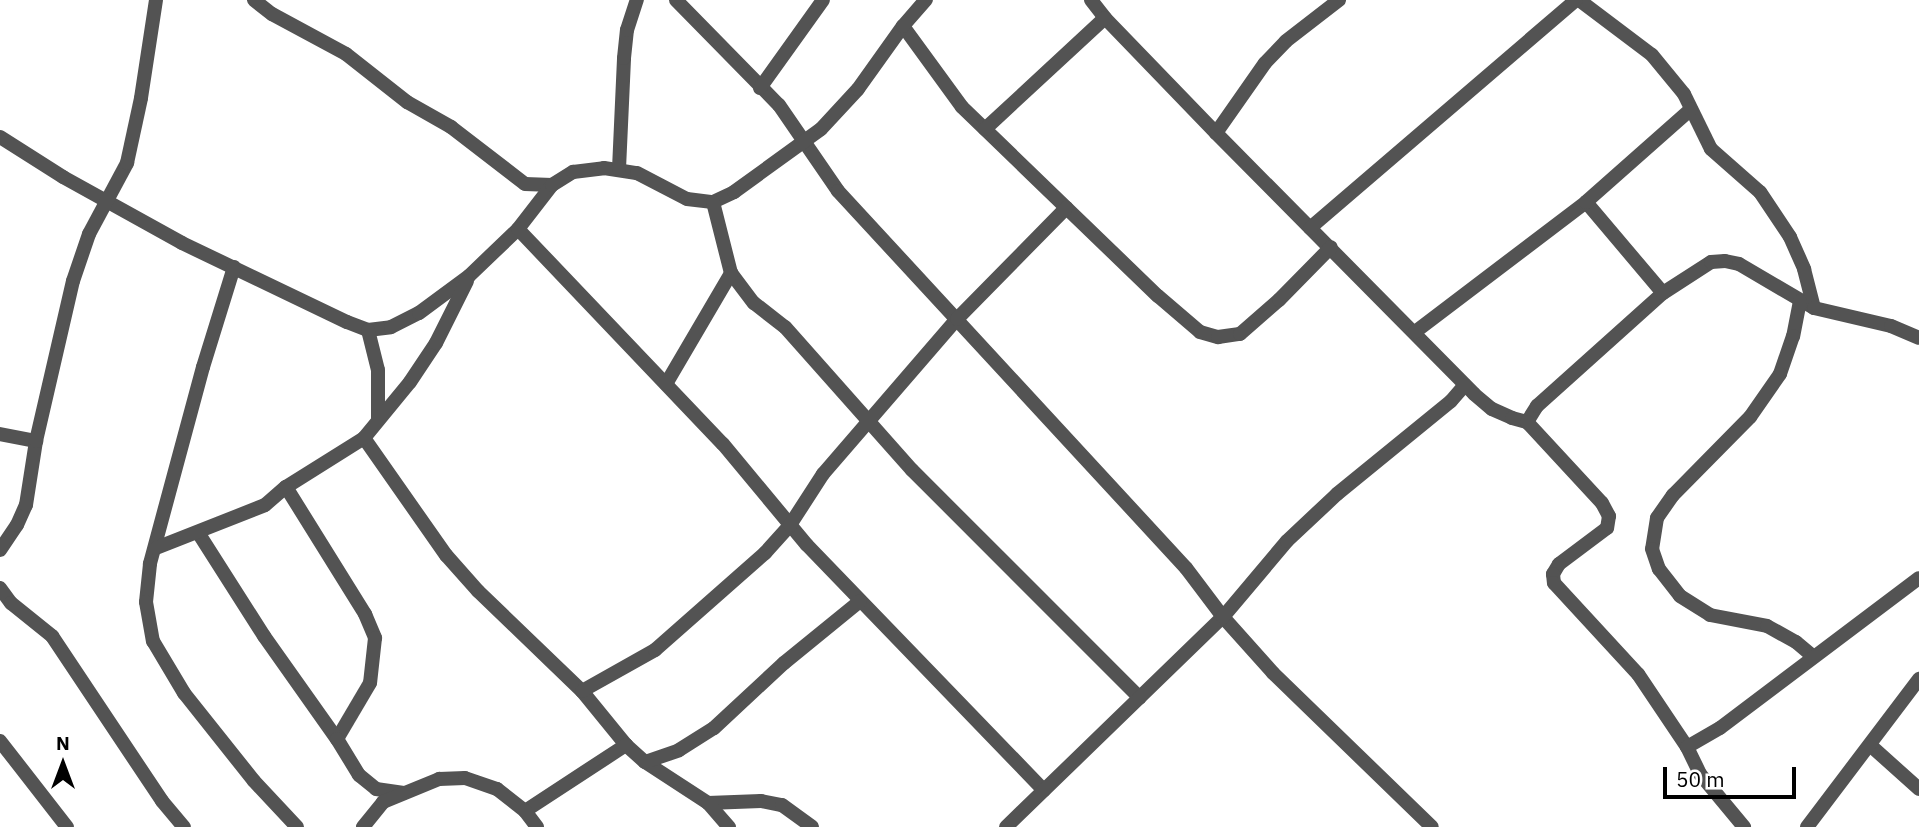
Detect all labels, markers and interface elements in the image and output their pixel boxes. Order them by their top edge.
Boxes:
north arrow [28,729,98,799]
text: N [56,731,70,755]
scale bar [1667,754,1800,798]
text: 50 m [1676,765,1725,793]

